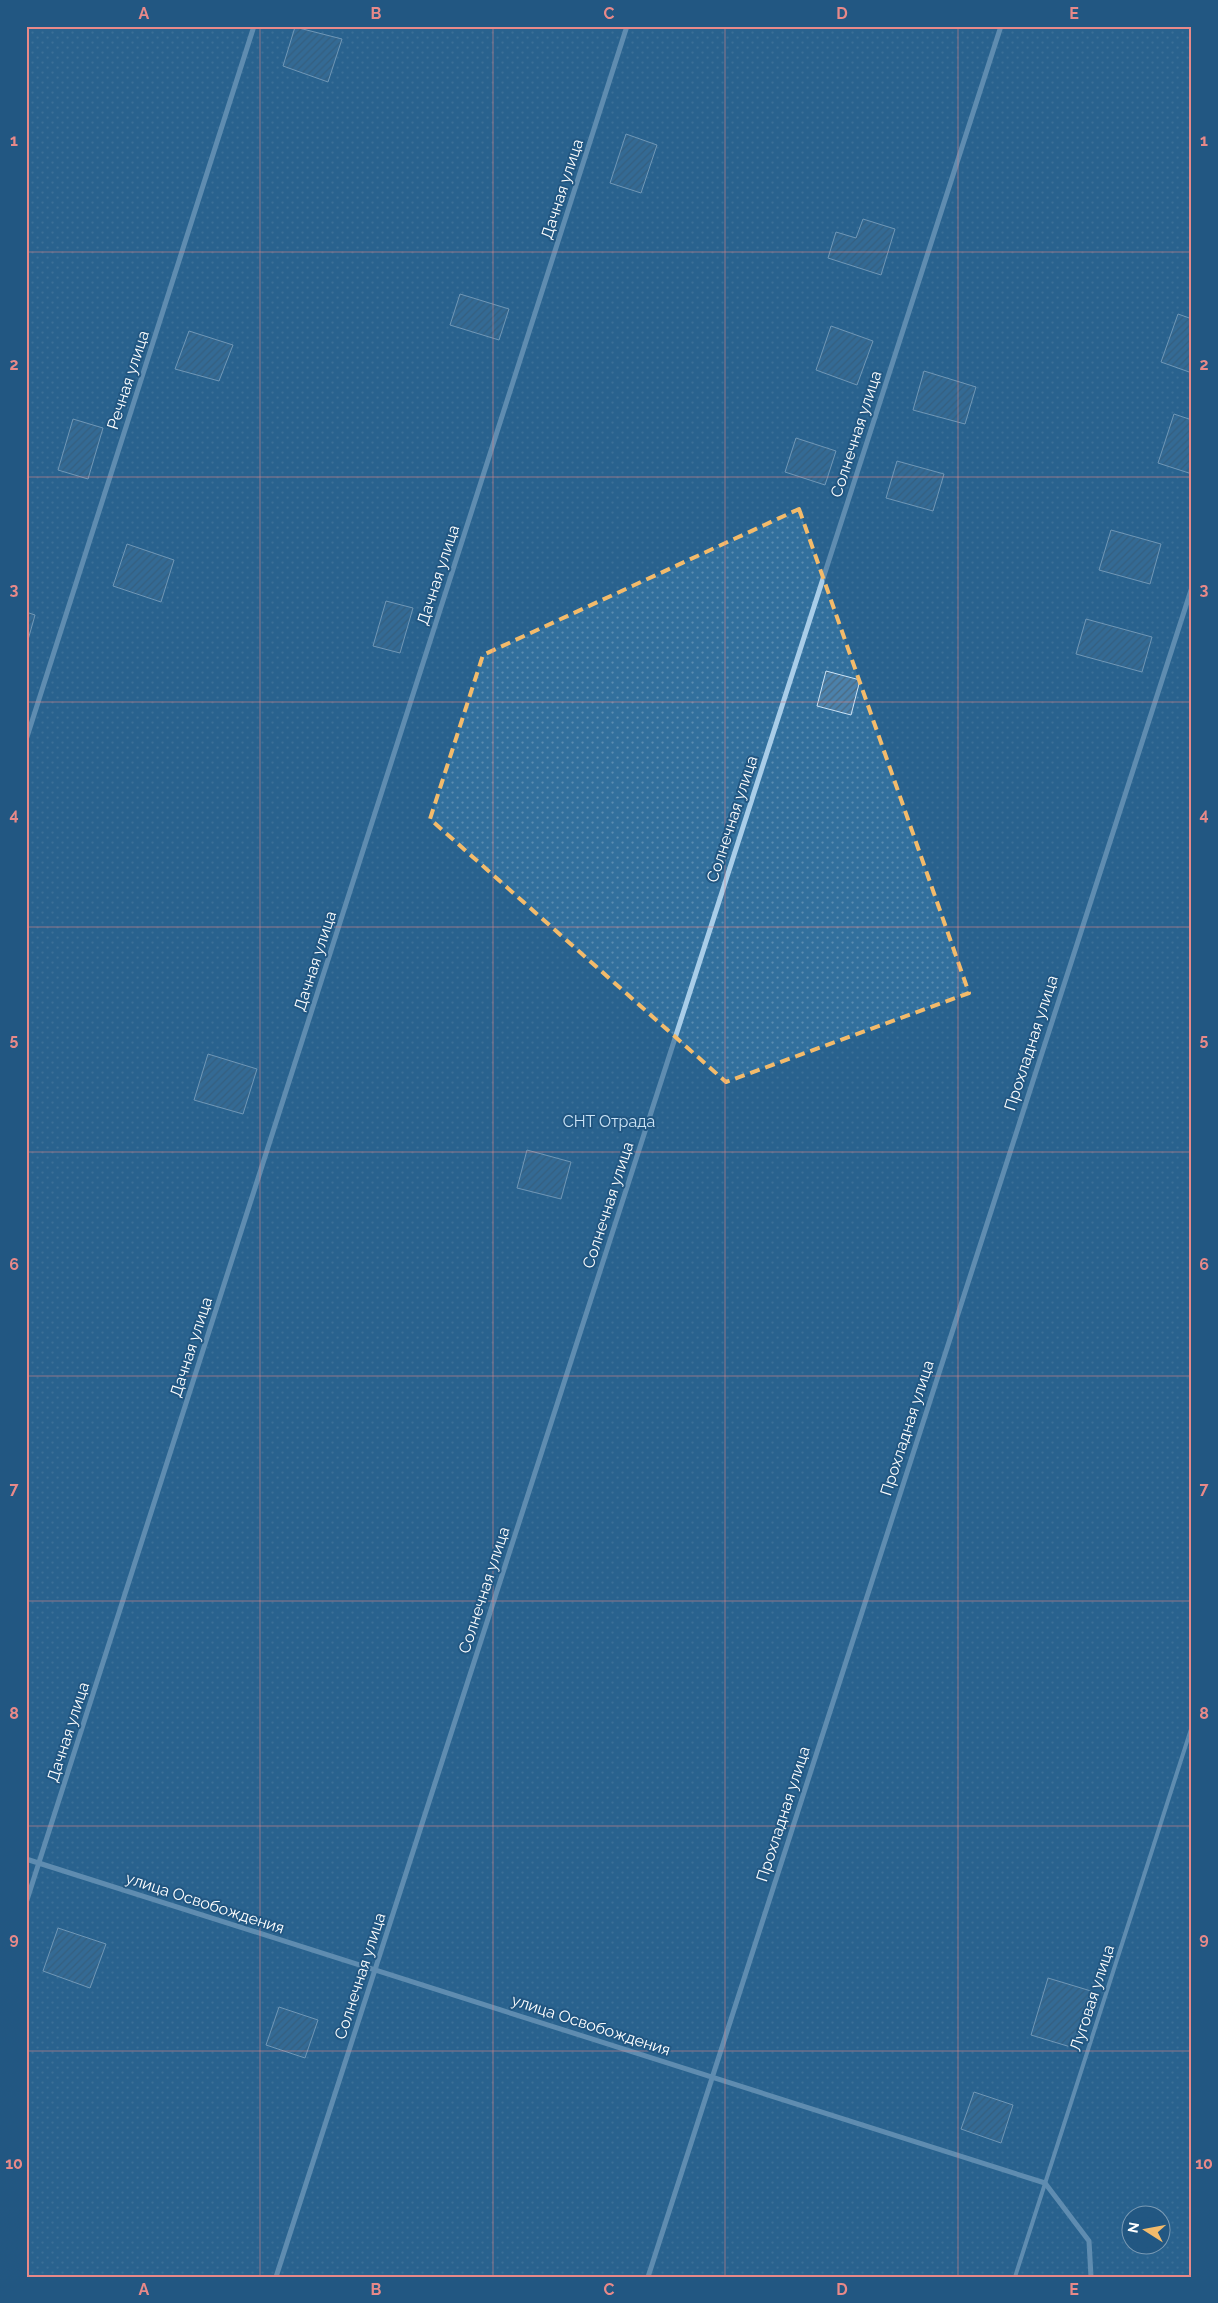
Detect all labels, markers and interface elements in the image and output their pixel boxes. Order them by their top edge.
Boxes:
text: A [139,4,150,23]
text: B [371,4,382,23]
text: C [604,4,615,23]
text: D [836,4,848,23]
text: E [1069,4,1079,23]
text: 1 [10,131,18,150]
text: 1 [1200,131,1208,150]
street label: Дачная улица [537,137,587,241]
street label: Речная улица [103,328,153,432]
text: 2 [9,355,19,374]
text: 2 [1199,355,1209,374]
street label: Солнечная улица [827,368,885,500]
street label: Дачная улица [413,523,463,627]
text: 3 [10,580,19,599]
text: 3 [1200,580,1209,599]
street label: Солнечная улица [703,753,761,885]
text: 4 [9,805,19,824]
text: 4 [1199,805,1209,824]
street label: Дачная улица [290,909,340,1013]
street label: Прохладная улица [1000,973,1062,1113]
text: 5 [10,1030,19,1049]
text: 5 [1200,1030,1209,1049]
park label: СНТ Отрада [563,1112,655,1131]
street label: Солнечная улица [579,1139,637,1271]
text: 6 [9,1255,19,1274]
text: 6 [1199,1255,1209,1274]
street label: Дачная улица [166,1295,216,1399]
street label: Прохладная улица [876,1358,938,1498]
text: 7 [10,1479,19,1498]
text: 7 [1200,1479,1209,1498]
street label: Солнечная улица [455,1524,513,1656]
street label: Дачная улица [43,1680,93,1784]
text: 8 [9,1704,19,1723]
text: 8 [1199,1704,1209,1723]
street label: Прохладная улица [752,1744,814,1884]
street label: улица Освобождения [123,1868,287,1938]
street label: Солнечная улица [331,1910,389,2042]
text: 9 [9,1929,19,1948]
text: 9 [1199,1929,1209,1948]
street label: Луговая улица [1066,1942,1118,2054]
street label: улица Освобождения [509,1990,673,2060]
text: 10 [5,2154,23,2173]
text: 10 [1195,2154,1213,2173]
north arrow [1120,2206,1170,2256]
text: N [1124,2221,1142,2234]
text: A [139,2280,150,2299]
text: B [371,2280,382,2299]
text: C [604,2280,615,2299]
text: D [836,2280,848,2299]
text: E [1069,2280,1079,2299]

